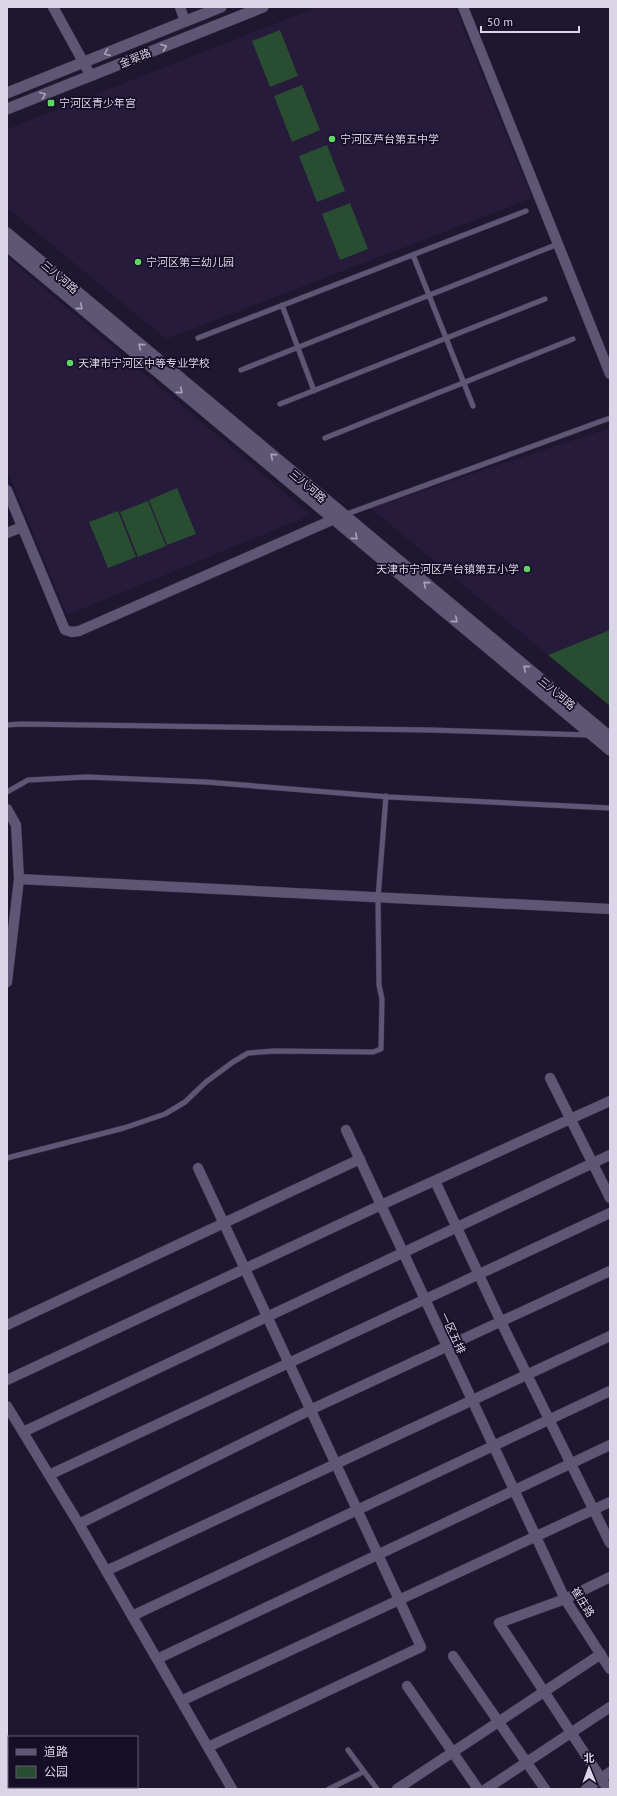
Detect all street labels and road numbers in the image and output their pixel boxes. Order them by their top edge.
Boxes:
street label: 金翠路 [117,45,153,71]
street label: 三八河路 [39,257,81,297]
street label: 三八河路 [287,466,329,506]
street label: 三八河路 [536,673,578,713]
street label: 一区五排 [437,1310,469,1356]
street label: 崔庄路 [569,1584,597,1620]

